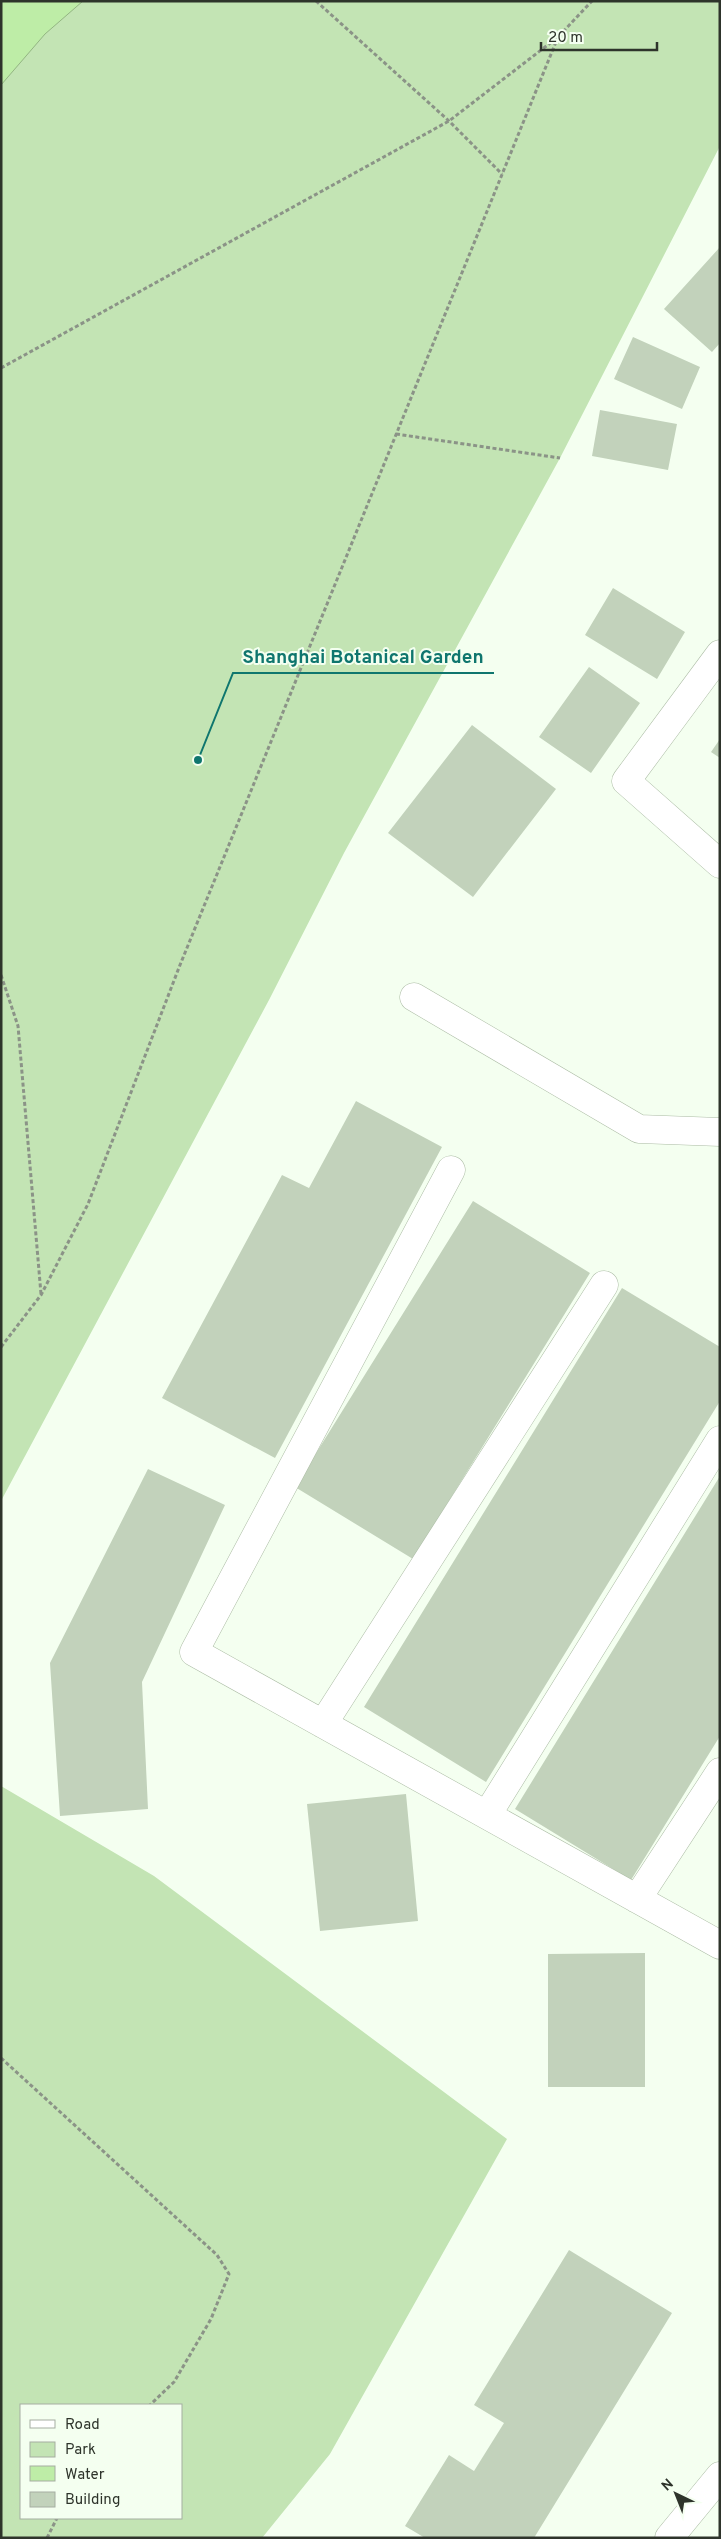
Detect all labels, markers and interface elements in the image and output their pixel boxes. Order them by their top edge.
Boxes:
scale bar [541,20,657,52]
text: 20 m [548,29,583,48]
callout: Shanghai Botanical Garden [233,639,494,673]
text: Shanghai Botanical Garden [242,646,484,670]
legend [20,2404,182,2519]
text: Road [65,2416,100,2435]
text: Park [65,2441,96,2460]
text: Water [65,2466,105,2485]
north arrow [651,2469,701,2519]
text: N [659,2476,678,2495]
text: Building [65,2491,120,2510]

